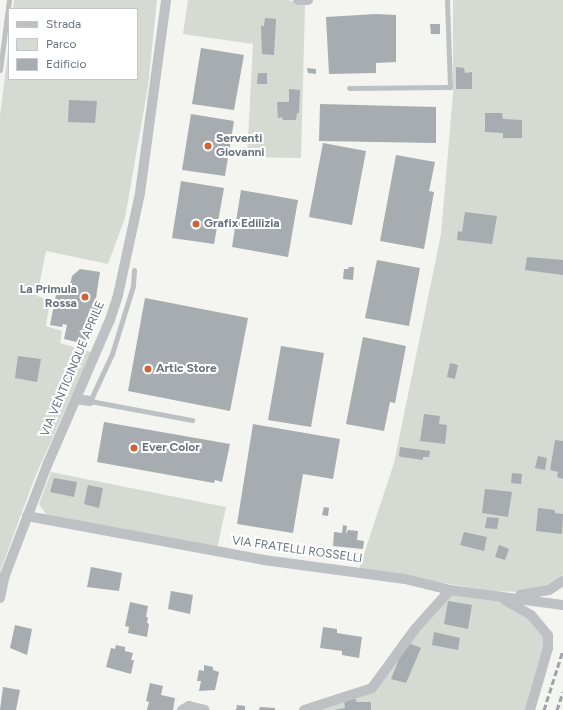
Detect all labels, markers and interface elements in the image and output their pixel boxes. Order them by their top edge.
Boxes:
legend [8,8,138,80]
text: Strada [46,17,81,31]
text: Parco [46,37,76,51]
text: Edificio [46,57,86,71]
place label: Serventi Giovanni [216,132,264,160]
marker: Serventi Giovanni [203,141,213,151]
place label: Grafix Edilizia [204,217,280,231]
marker: Grafix Edilizia [191,219,201,229]
place label: La Primula Rossa [20,283,77,311]
marker: La Primula Rossa [80,292,90,302]
street label: VIA VENTICINQUE APRILE [38,299,108,439]
place label: Artic Store [156,362,217,376]
marker: Artic Store [143,364,153,374]
place label: Ever Color [142,441,200,455]
marker: Ever Color [129,443,139,453]
street label: VIA FRATELLI ROSSELLI [231,534,363,566]

